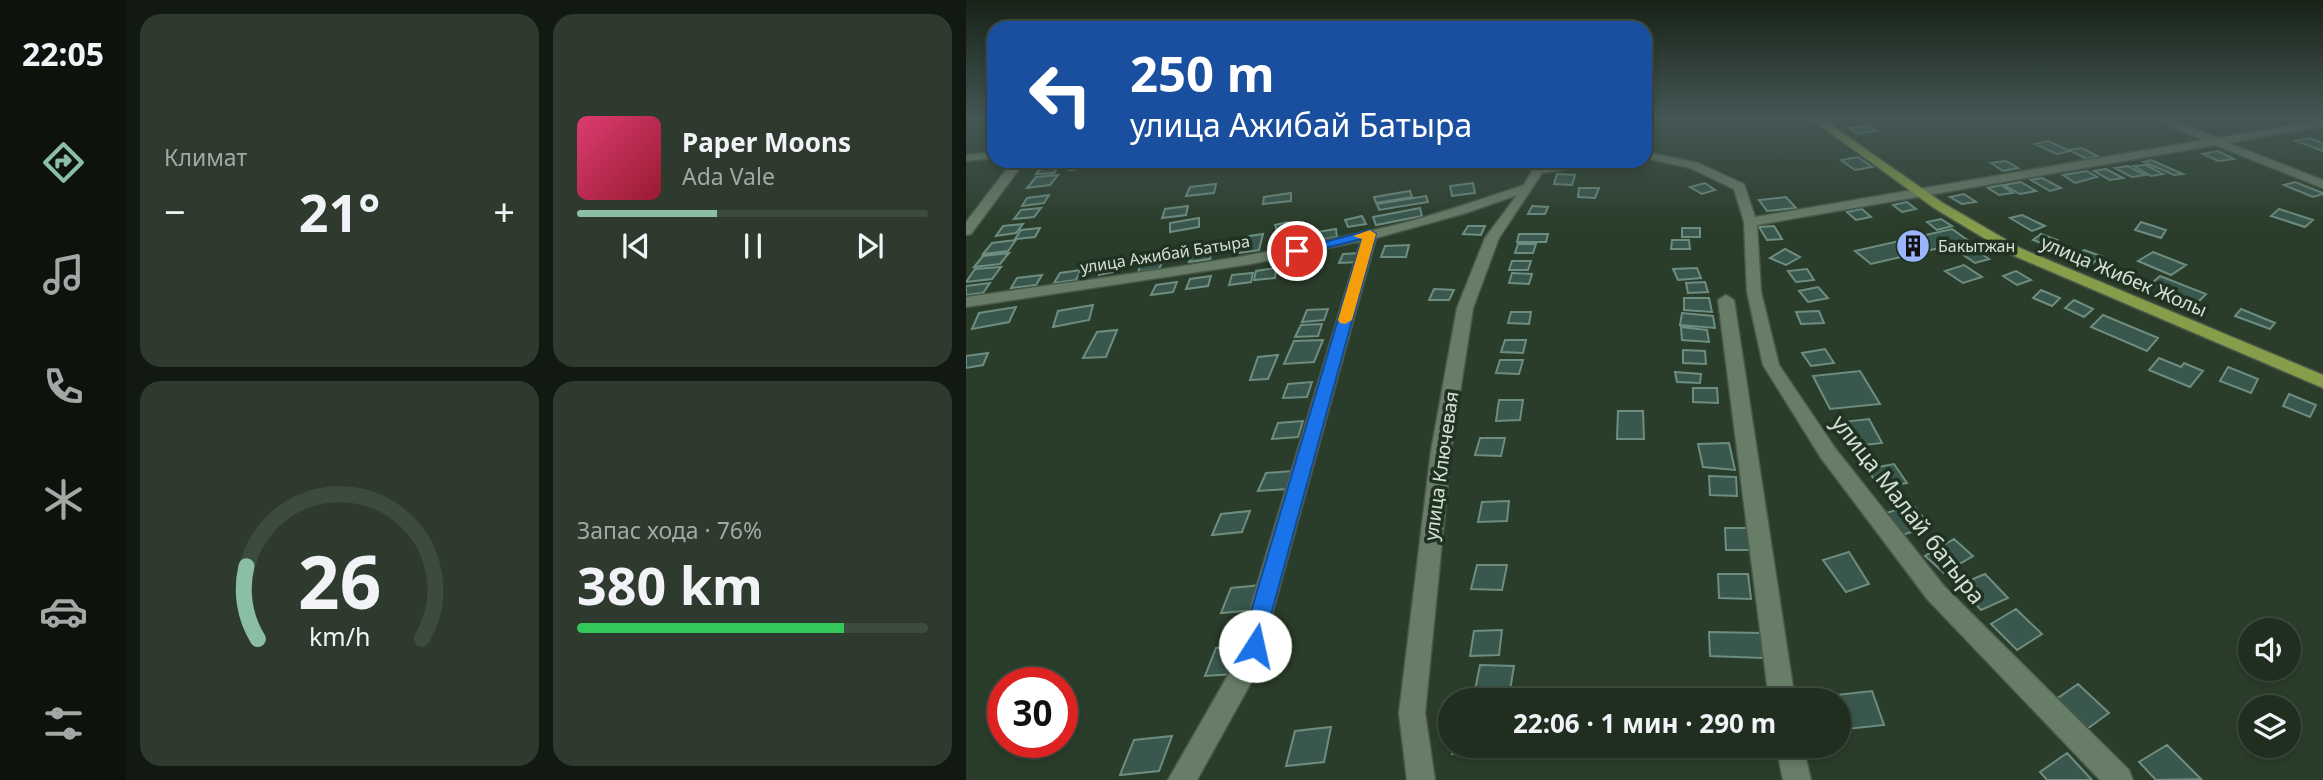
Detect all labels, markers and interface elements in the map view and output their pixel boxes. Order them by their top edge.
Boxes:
text: 22:05 [22,32,104,75]
text: 250 m [1130,40,1275,106]
icon: left [1015,49,1106,140]
text: улица Ажибай Батыра [1130,103,1472,146]
text: Paper Moons [682,124,851,160]
icon: directions [39,138,88,187]
text: Климат [164,141,247,173]
text: Ada Vale [682,160,775,192]
text: 21° [299,176,380,247]
text: − [164,185,186,237]
text: + [493,185,515,237]
pin [1267,221,1327,281]
icon: previous [617,227,655,265]
icon: pause [734,227,772,265]
icon: next [851,227,889,265]
building icon: Бакытжан [1894,227,1932,265]
street label: улица Жибек Жолы [2037,229,2211,323]
street label: улица Ажибай Батыра [1079,230,1251,278]
icon: arrive [1278,232,1316,270]
place label: Бакытжан [1938,235,2015,257]
icon: music [39,250,88,299]
icon: phone [39,362,88,411]
street label: улица Ключевая [1418,390,1464,542]
street label: улица Малай батыра [1825,408,1993,610]
icon: climate [39,475,88,524]
text: Запас хода · 76% [577,514,762,546]
text: 26 [298,532,381,631]
text: 380 km [577,549,763,620]
icon: car [39,587,88,636]
position arrow [1218,609,1292,683]
map controls [2238,618,2301,758]
button: sound [2238,618,2301,681]
text: km/h [309,619,370,653]
speed limit sign: 30 [987,667,1078,758]
button: layers [2238,695,2301,758]
icon: filters [39,699,88,748]
text: 22:06 · 1 мин · 290 m [1513,705,1776,741]

